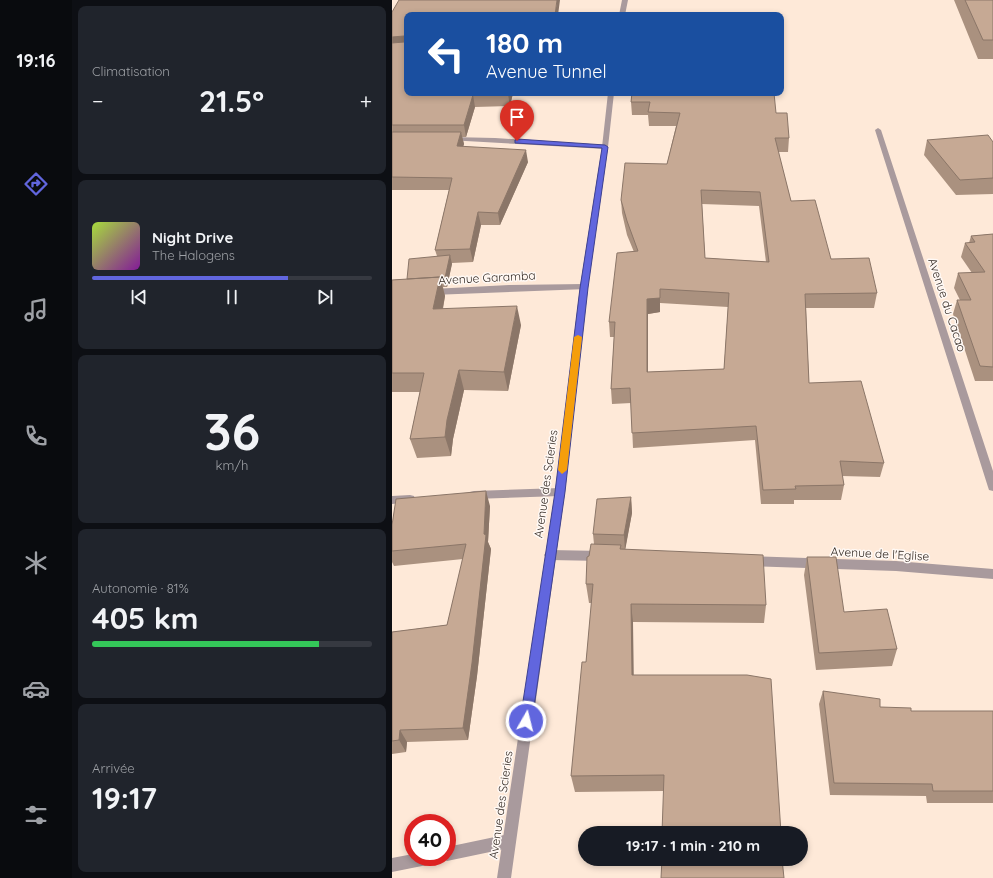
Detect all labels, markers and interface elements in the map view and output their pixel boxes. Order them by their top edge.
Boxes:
text: 180 m [486,25,563,60]
icon: left [420,28,472,80]
text: 19:16 [16,49,56,72]
text: Avenue Tunnel [486,60,607,83]
text: Climatisation [92,63,170,79]
text: 21.5° [199,82,264,120]
text: − [92,87,103,115]
text: + [360,87,372,115]
pin [500,100,534,141]
icon: arrive [506,106,528,128]
icon: directions [22,170,50,198]
text: Night Drive [152,228,233,247]
text: The Halogens [152,247,235,263]
street label: Avenue du Cacao [925,256,970,354]
street label: Avenue Garamba [438,267,536,288]
icon: previous [128,286,150,308]
icon: pause [221,286,243,308]
icon: next [314,286,336,308]
icon: music [22,296,50,324]
text: 36 [204,398,260,463]
icon: phone [22,422,50,450]
street label: Avenue des Scieries [530,428,561,539]
text: km/h [216,457,248,473]
street label: Avenue de l'Eglise [830,543,930,564]
icon: climate [22,549,50,577]
text: Autonomie · 81% [92,580,189,596]
text: 405 km [92,599,198,637]
icon: car [22,675,50,703]
position arrow [505,700,547,742]
street label: Avenue des Scieries [485,749,516,860]
text: Arrivée [92,760,135,776]
text: 19:17 [92,779,157,817]
icon: filters [22,801,50,829]
speed limit sign: 40 [404,814,456,866]
text: 19:17 · 1 min · 210 m [626,836,760,855]

